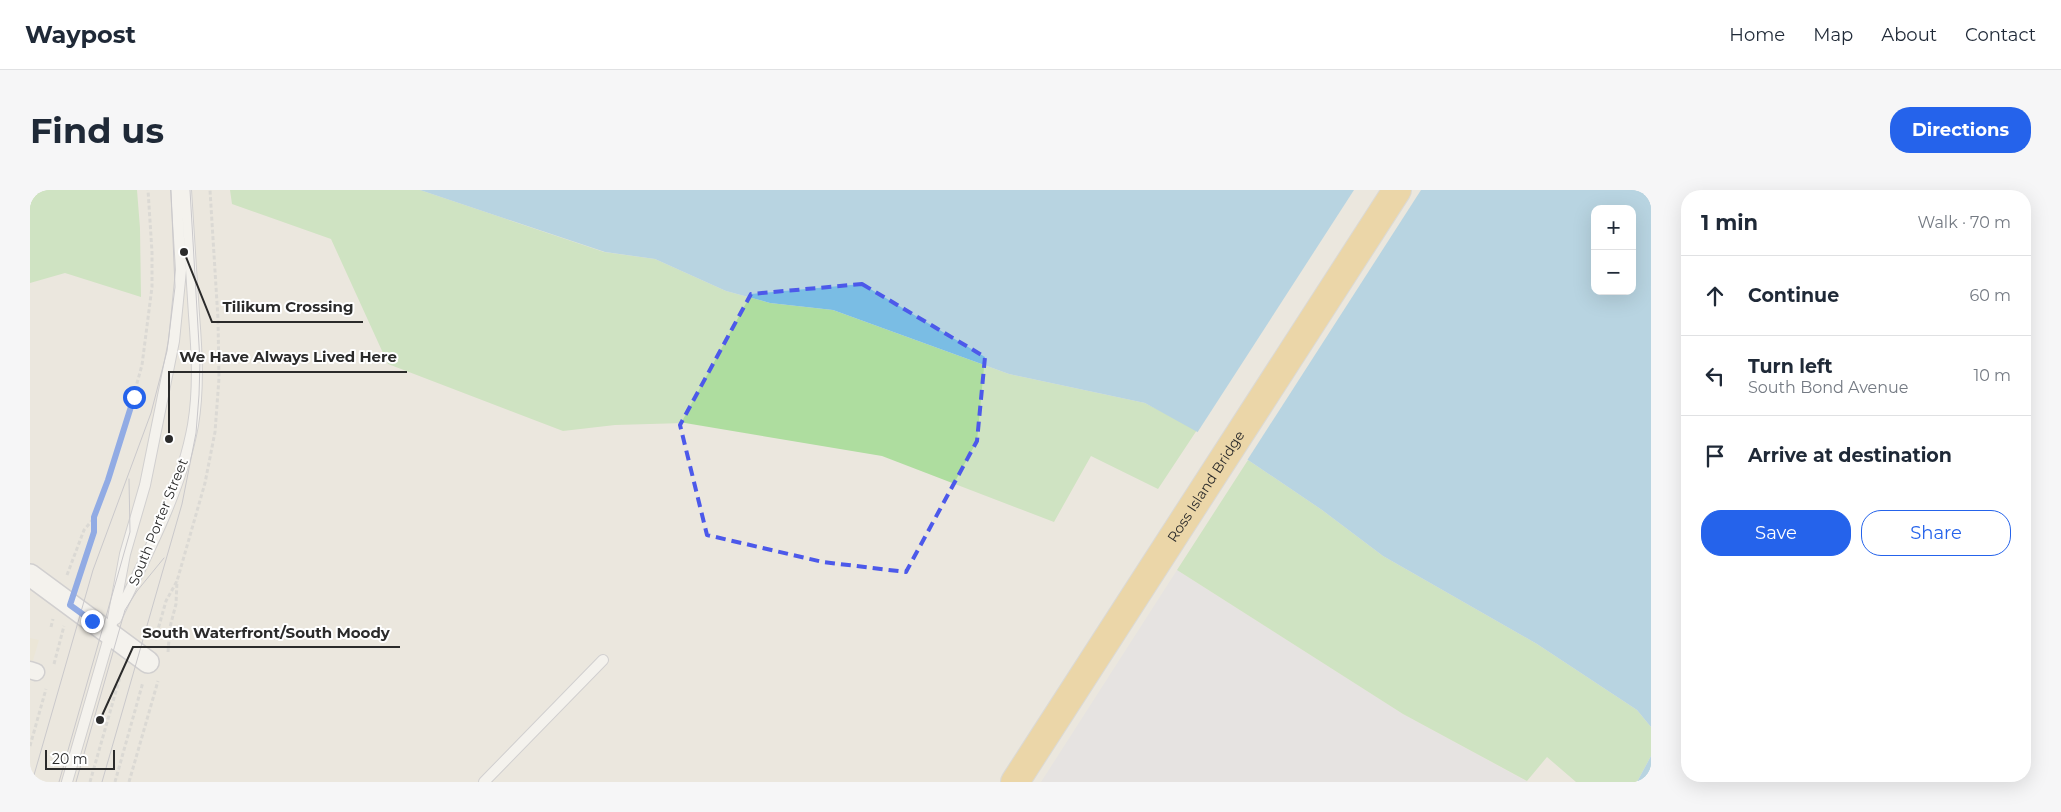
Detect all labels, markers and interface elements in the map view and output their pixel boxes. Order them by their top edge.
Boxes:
text: Waypost [25,20,136,49]
text: Home [1729,24,1785,46]
text: Map [1813,24,1853,46]
text: About [1881,24,1937,46]
text: Contact [1965,24,2036,46]
button: Directions [1890,107,2031,153]
text: Find us [30,109,164,152]
map controls [1591,205,1636,295]
button: + [1591,205,1636,250]
text: 1 min [1701,210,1758,235]
text: Walk · 70 m [1918,213,2011,232]
button: − [1591,250,1636,295]
icon: ahead [1701,282,1729,310]
text: Continue [1748,284,1839,307]
text: 60 m [1969,286,2011,305]
callout: Tilikum Crossing [212,292,363,322]
text: Tilikum Crossing [222,297,354,316]
callout: We Have Always Lived Here [169,342,407,372]
text: We Have Always Lived Here [179,347,397,366]
text: Turn left [1748,355,1833,378]
icon: left [1701,362,1729,390]
text: 10 m [1973,366,2011,385]
text: South Bond Avenue [1748,378,1908,397]
route start [123,386,146,409]
street label: Ross Island Bridge [1163,427,1249,545]
icon: arrive [1701,442,1729,470]
text: Arrive at destination [1748,444,1952,467]
street label: South Porter Street [124,455,192,588]
button: Save [1701,510,1851,556]
button: Share [1861,510,2011,556]
route end [81,610,104,633]
callout: South Waterfront/South Moody [133,617,400,647]
text: South Waterfront/South Moody [142,623,391,642]
scale bar [45,747,115,770]
text: 20 m [52,750,88,768]

